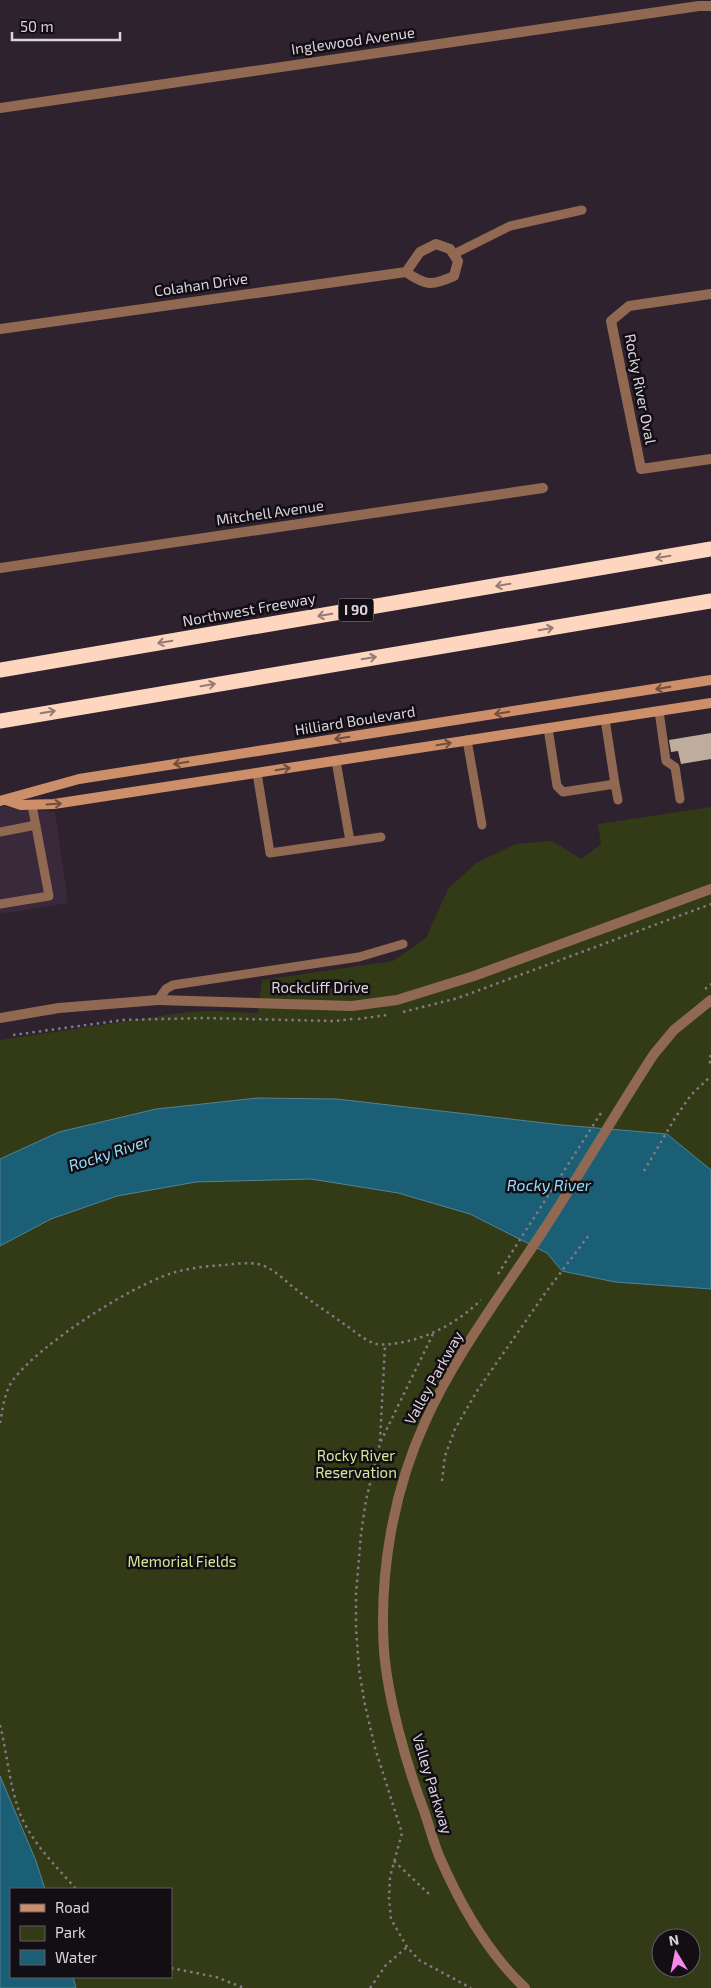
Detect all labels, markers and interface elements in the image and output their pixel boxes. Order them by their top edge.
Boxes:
scale bar [12,10,120,42]
text: 50 m [20,17,54,35]
street label: Inglewood Avenue [290,22,416,58]
street label: Colahan Drive [153,269,249,299]
street label: Rocky River Oval [621,332,661,446]
street label: Mitchell Avenue [215,496,325,528]
one-way arrow [655,553,671,563]
one-way arrow [495,580,511,590]
street label: Northwest Freeway [181,588,317,630]
road number: I 90 [338,598,374,622]
one-way arrow [318,610,334,620]
one-way arrow [538,623,554,633]
one-way arrow [158,638,174,648]
one-way arrow [360,653,376,663]
one-way arrow [200,680,216,690]
one-way arrow [655,683,671,693]
street label: Hilliard Boulevard [293,702,416,738]
one-way arrow [40,707,56,717]
one-way arrow [495,708,511,718]
one-way arrow [334,733,350,743]
one-way arrow [436,739,452,749]
one-way arrow [173,758,189,768]
one-way arrow [275,764,291,774]
one-way arrow [45,799,61,809]
street label: Rockcliff Drive [271,978,369,996]
water label: Rocky River [66,1130,153,1176]
water label: Rocky River [507,1175,592,1195]
street label: Valley Parkway [400,1328,466,1427]
park label: Rocky River Reservation [315,1446,397,1481]
park label: Memorial Fields [128,1552,236,1570]
street label: Valley Parkway [409,1731,457,1836]
legend [10,1888,172,1978]
text: Road [55,1898,90,1916]
text: Park [55,1923,86,1941]
north arrow [651,1928,701,1978]
text: N [667,1930,680,1949]
text: Water [55,1948,97,1966]

